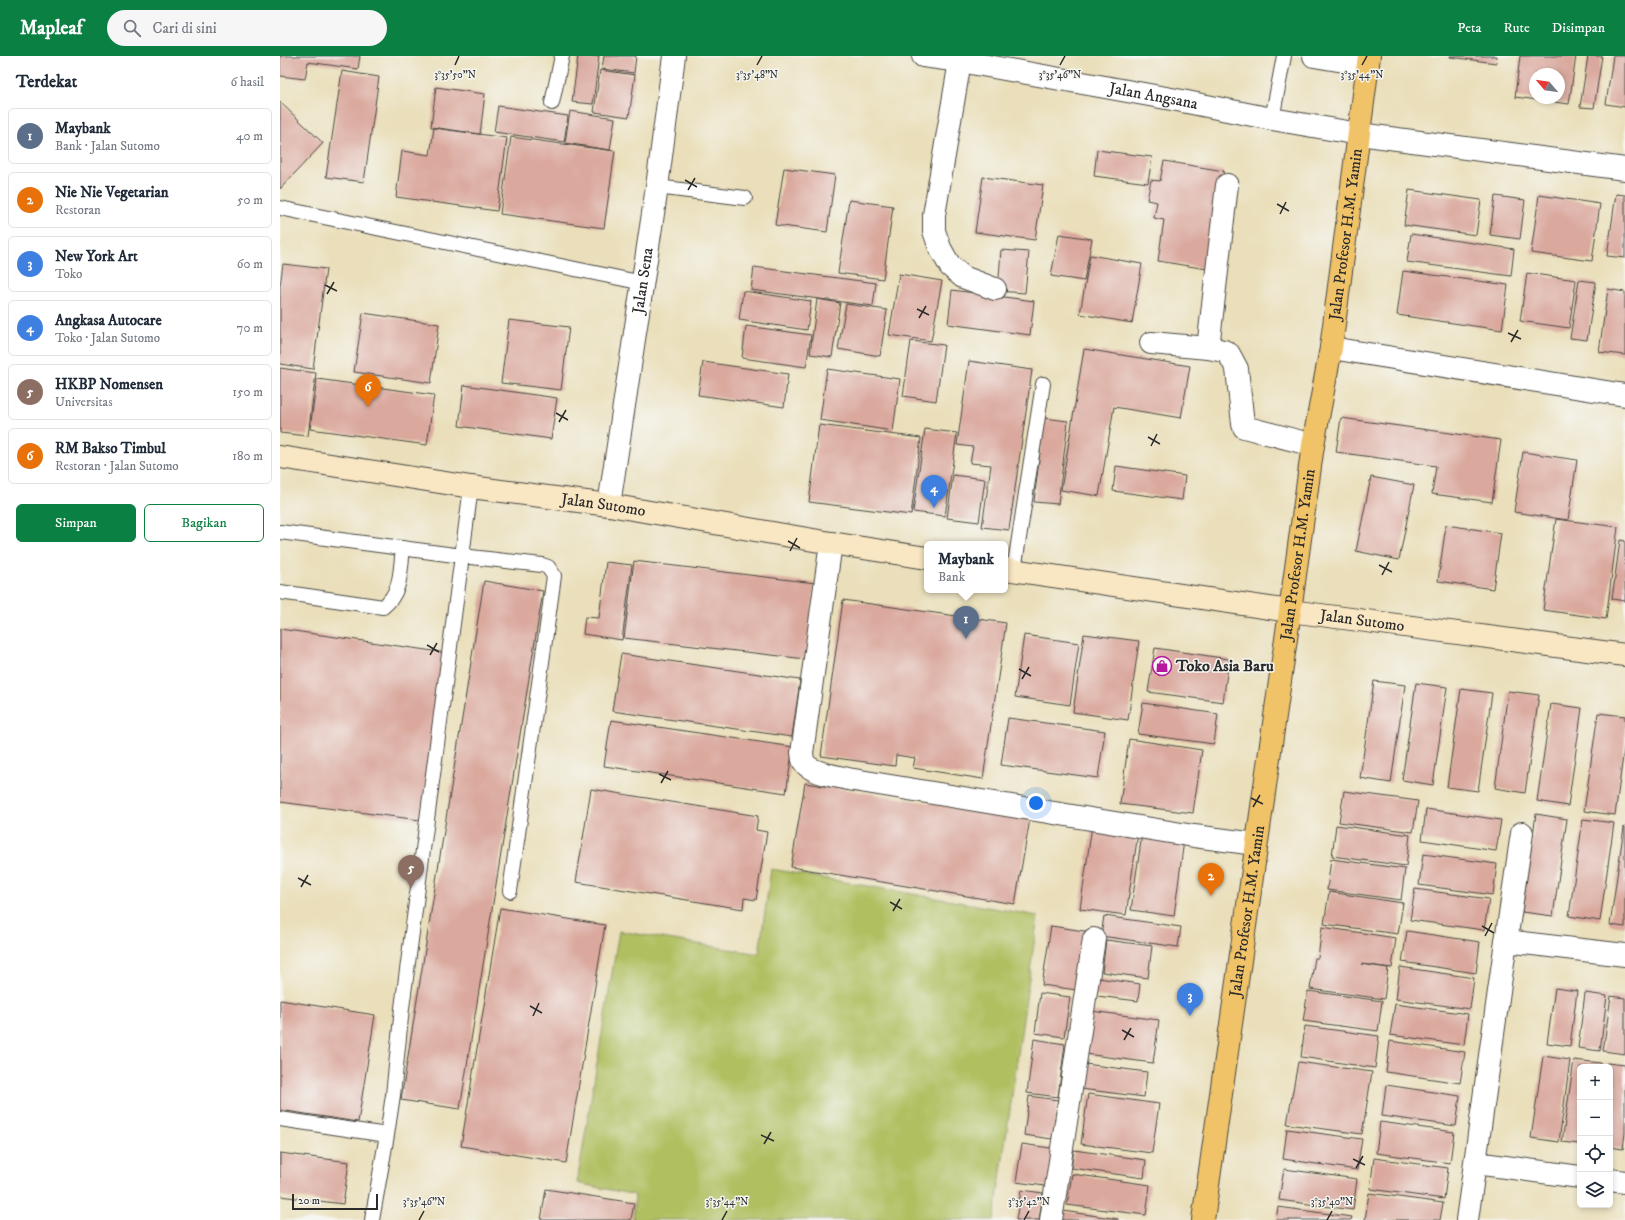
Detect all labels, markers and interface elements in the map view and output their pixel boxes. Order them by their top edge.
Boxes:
search box [107,10,387,46]
text: Mapleaf [20,17,83,40]
icon: search [121,17,143,39]
text: Cari di sini [153,19,217,38]
text: Peta [1457,19,1482,37]
text: Rute [1504,19,1530,37]
text: Disimpan [1552,19,1605,37]
north arrow [1529,68,1565,104]
text: 3°35'50"N [434,69,476,81]
text: 3°35'48"N [736,69,778,81]
text: 3°35'46"N [1039,69,1081,81]
text: 3°35'44"N [1341,69,1383,81]
text: Terdekat [16,71,77,93]
text: 6 hasil [231,74,264,90]
street label: Jalan Angsana [1106,78,1200,114]
text: Maybank [55,119,111,138]
text: 1 [28,128,32,144]
text: 40 m [236,128,263,144]
text: Bank · Jalan Sutomo [55,138,160,154]
street label: Jalan Profesor H.M. Yamin [1324,147,1367,323]
text: Nie Nie Vegetarian [55,183,169,202]
text: 2 [27,192,33,208]
text: 50 m [237,192,263,208]
text: Restoran [55,202,101,218]
street label: Jalan Sena [628,246,658,317]
text: New York Art [55,247,138,266]
text: 3 [28,256,32,272]
text: 60 m [237,256,263,272]
text: Toko [55,266,82,282]
text: Angkasa Autocare [55,311,162,330]
text: 4 [26,320,34,336]
text: 70 m [237,320,263,336]
text: Toko · Jalan Sutomo [55,330,160,346]
pin: 6 [355,374,381,407]
text: HKBP Nomensen [55,375,163,394]
text: 5 [27,384,33,400]
text: 150 m [232,384,263,400]
text: Universitas [55,394,112,410]
text: RM Bakso Timbul [55,439,166,458]
text: 6 [27,448,33,464]
text: 180 m [232,448,263,464]
text: Restoran · Jalan Sutomo [55,458,179,474]
street label: Jalan Profesor H.M. Yamin [1276,467,1320,644]
pin: 4 [921,475,947,508]
street label: Jalan Sutomo [558,489,647,521]
button: Simpan [16,504,136,542]
button: Bagikan [144,504,264,542]
popup [924,541,1008,593]
text: Maybank [938,550,994,569]
text: Bank [938,569,965,585]
street label: Jalan Sutomo [1317,605,1406,636]
pin: 1 [953,606,979,639]
shop icon: Toko Asia Baru [1151,655,1173,677]
place label: Toko Asia Baru [1175,656,1274,676]
your location [1026,793,1046,813]
street label: Jalan Profesor H.M. Yamin [1225,823,1269,1000]
pin: 5 [398,855,424,888]
pin: 2 [1198,863,1224,896]
pin: 3 [1177,983,1203,1016]
map controls [1577,1064,1613,1208]
button: + [1577,1064,1613,1100]
button: − [1577,1100,1613,1136]
button: locate [1577,1136,1613,1172]
button: layers [1577,1172,1613,1208]
scale bar [292,1192,378,1211]
text: 20 m [298,1194,320,1208]
text: 3°35'46"N [403,1196,445,1208]
text: 3°35'44"N [706,1196,748,1208]
text: 3°35'42"N [1008,1196,1050,1208]
text: 3°35'40"N [1311,1196,1353,1208]

